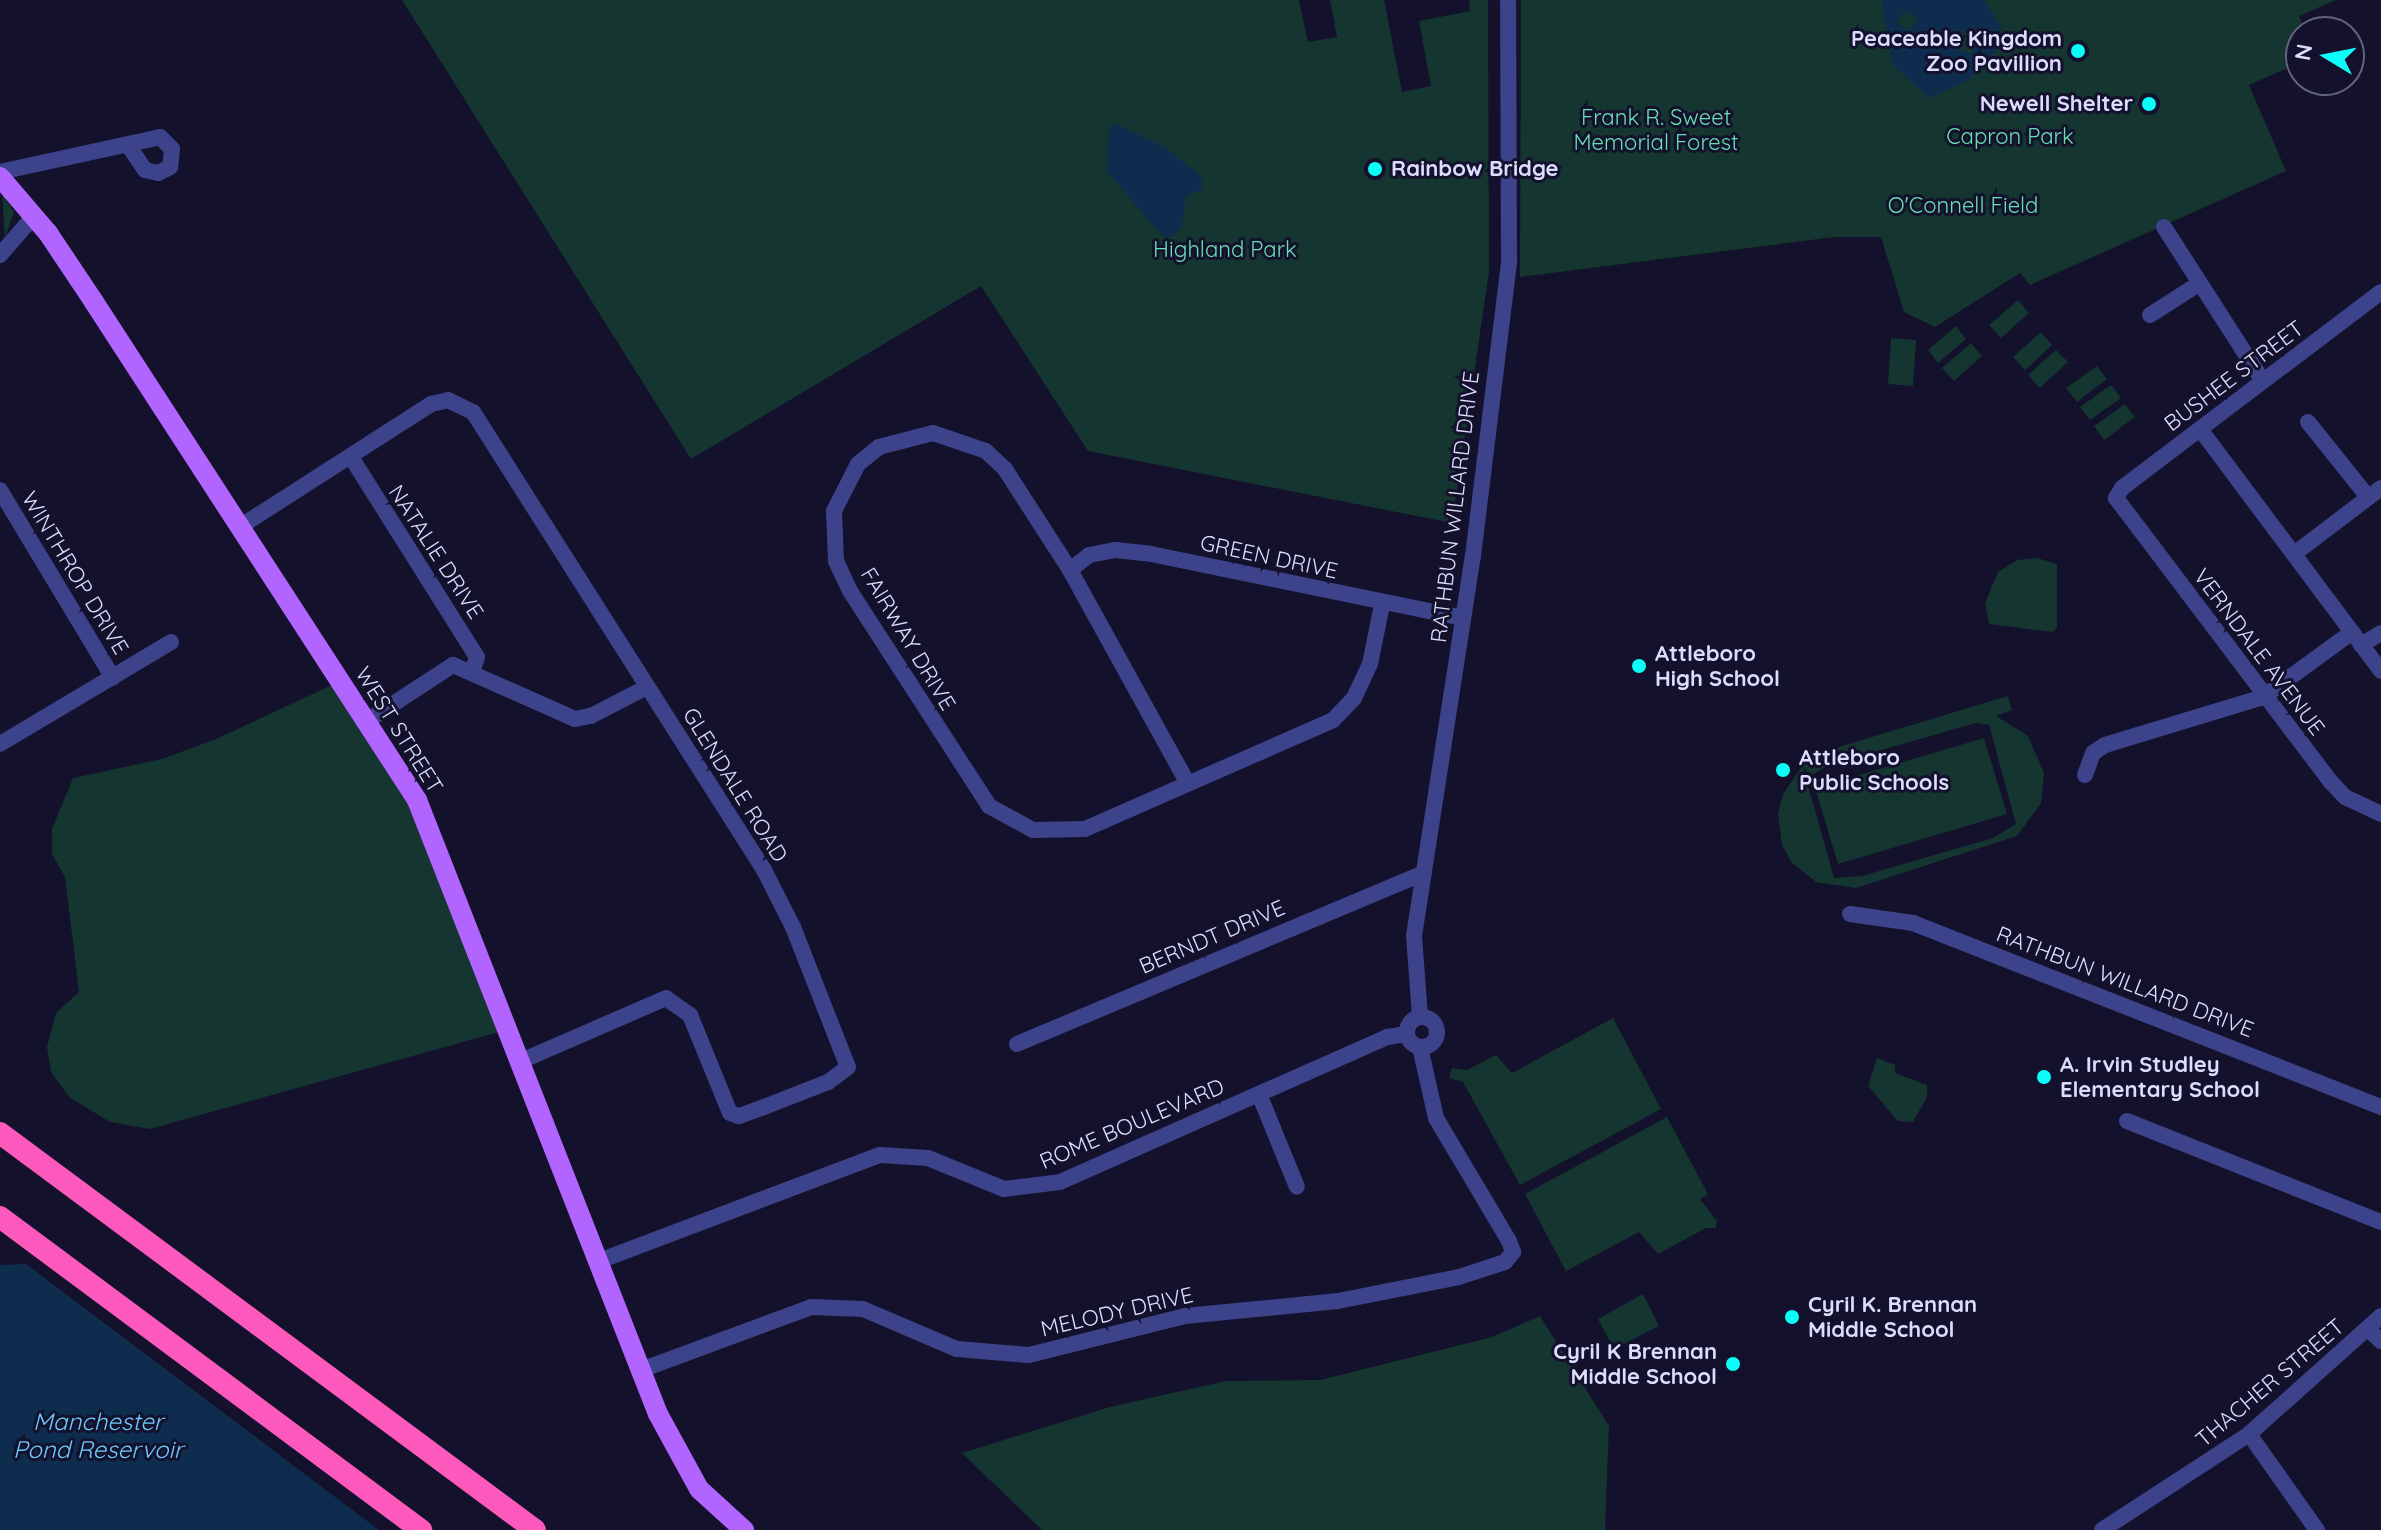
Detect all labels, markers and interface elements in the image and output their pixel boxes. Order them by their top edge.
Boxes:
north arrow [2285,16,2365,96]
place label: Peaceable Kingdom Zoo Pavillion [1851,25,2062,76]
marker: Peaceable Kingdom Zoo Pavillion [2069,42,2087,60]
text: N [2288,42,2319,63]
place label: Newell Shelter [1980,91,2133,117]
marker: Newell Shelter [2140,95,2158,113]
park label: Frank R. Sweet Memorial Forest [1573,104,1739,156]
park label: Capron Park [1946,124,2074,150]
place label: Rainbow Bridge [1391,156,1558,182]
marker: Rainbow Bridge [1366,160,1384,178]
park label: O'Connell Field [1888,193,2038,219]
park label: Highland Park [1153,237,1297,263]
street label: BUSHEE STREET [2159,315,2309,437]
street label: RATHBUN WILLARD DRIVE [1425,370,1485,644]
street label: NATALIE DRIVE [383,480,489,624]
street label: WINTHROP DRIVE [16,487,134,659]
street label: GREEN DRIVE [1198,530,1340,584]
street label: FAIRWAY DRIVE [855,563,961,715]
street label: VERNDALE AVENUE [2188,564,2330,740]
place label: Attleboro High School [1655,640,1780,692]
marker: Attleboro High School [1630,657,1648,675]
street label: WEST STREET [350,662,448,798]
street label: GLENDALE ROAD [677,703,793,867]
place label: Attleboro Public Schools [1799,744,1949,796]
marker: Attleboro Public Schools [1774,761,1792,779]
street label: BERNDT DRIVE [1135,894,1289,980]
street label: RATHBUN WILLARD DRIVE [1993,921,2257,1043]
place label: A. Irvin Studley Elementary School [2060,1051,2260,1102]
marker: A. Irvin Studley Elementary School [2035,1068,2053,1086]
street label: ROME BOULEVARD [1036,1073,1228,1175]
street label: MELODY DRIVE [1038,1282,1196,1342]
place label: Cyril K. Brennan Middle School [1808,1291,1977,1342]
marker: Cyril K. Brennan Middle School [1783,1308,1801,1326]
street label: THACHER STREET [2191,1313,2349,1453]
place label: Cyril K Brennan Middle School [1553,1338,1717,1390]
marker: Cyril K Brennan Middle School [1724,1355,1742,1373]
water label: Manchester Pond Reservoir [13,1408,183,1464]

